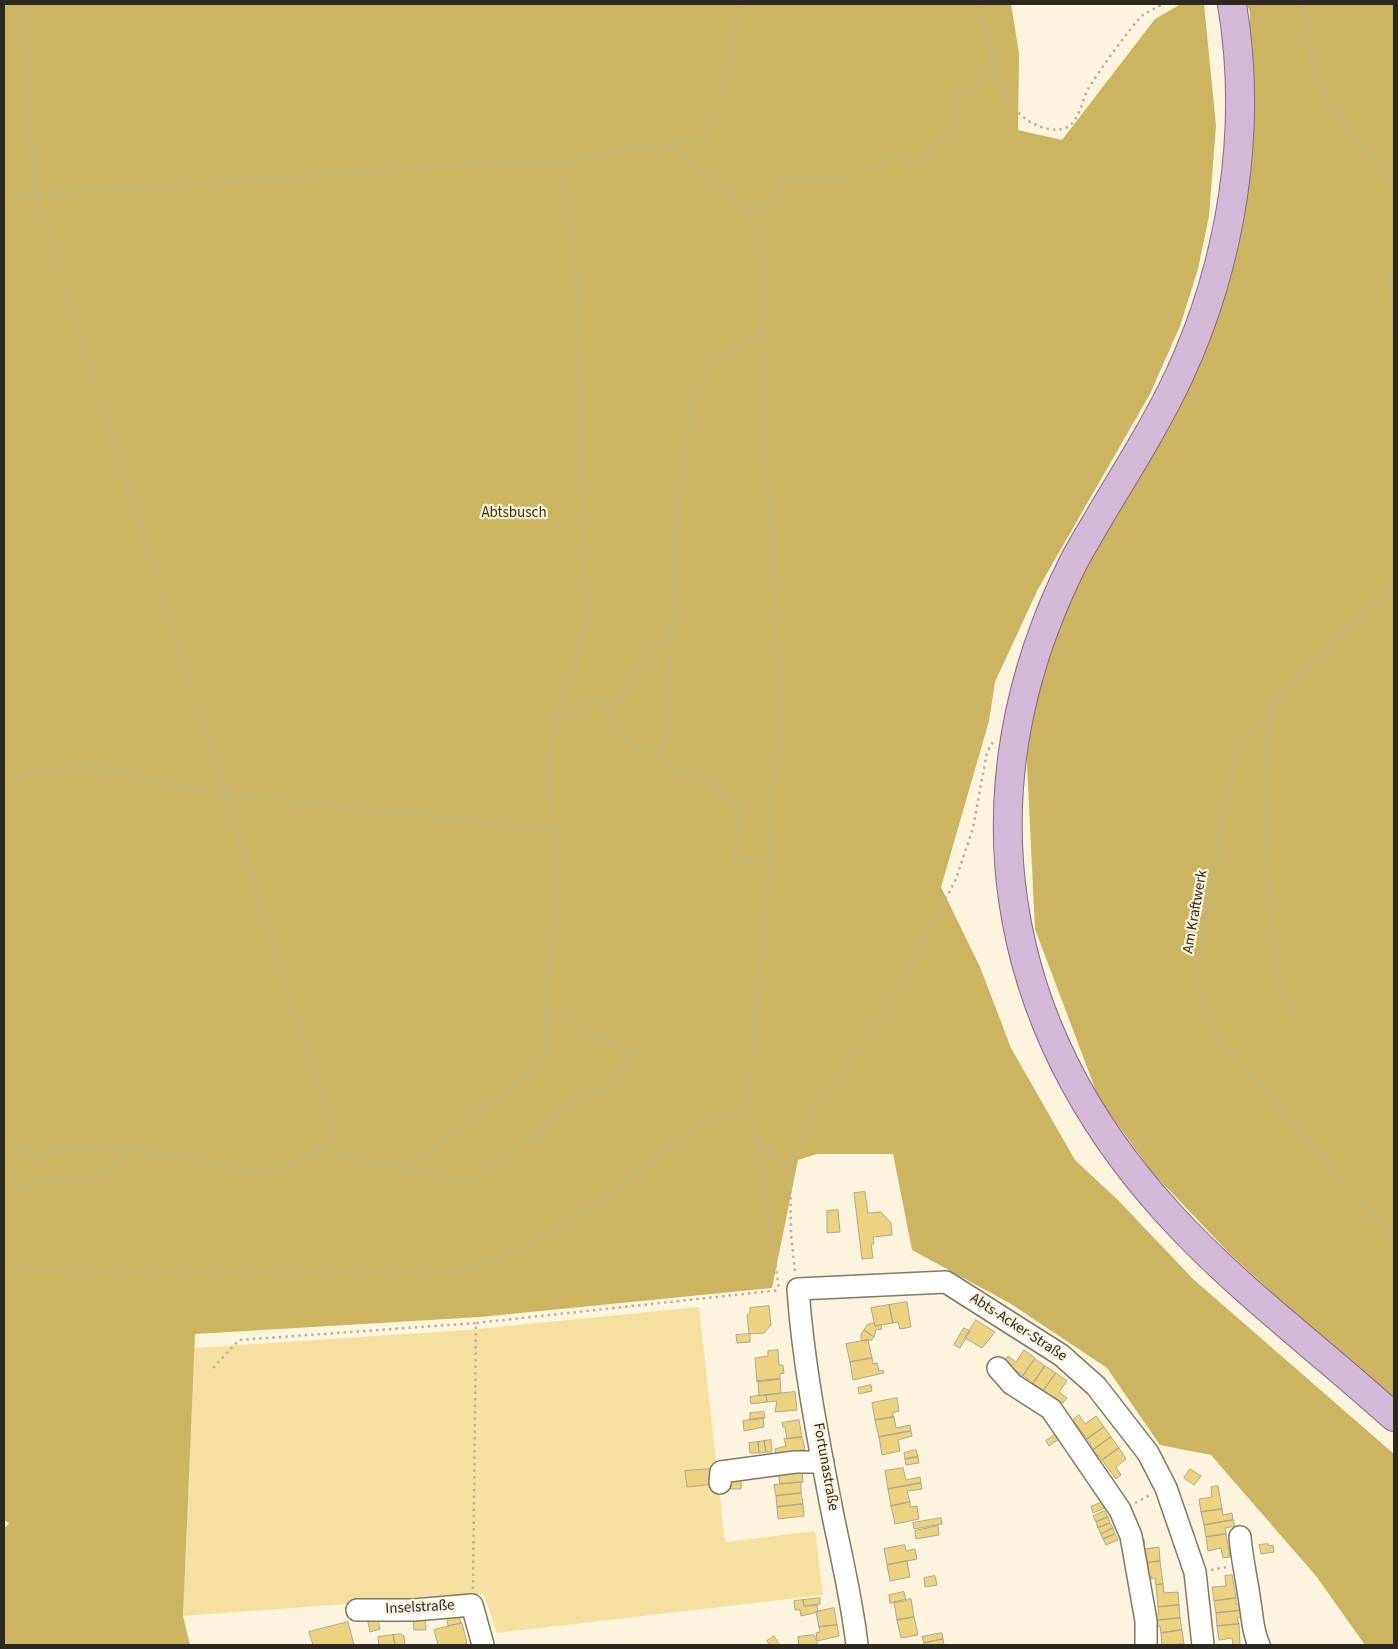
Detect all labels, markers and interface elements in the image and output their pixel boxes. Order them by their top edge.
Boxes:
park label: Abtsbusch [481,505,547,523]
street label: Am Kraftwerk [1180,869,1212,955]
street label: Abts-Acker-Straße [966,1290,1070,1366]
street label: Fortunastraße [808,1422,842,1512]
street label: Inselstraße [385,1597,455,1619]

